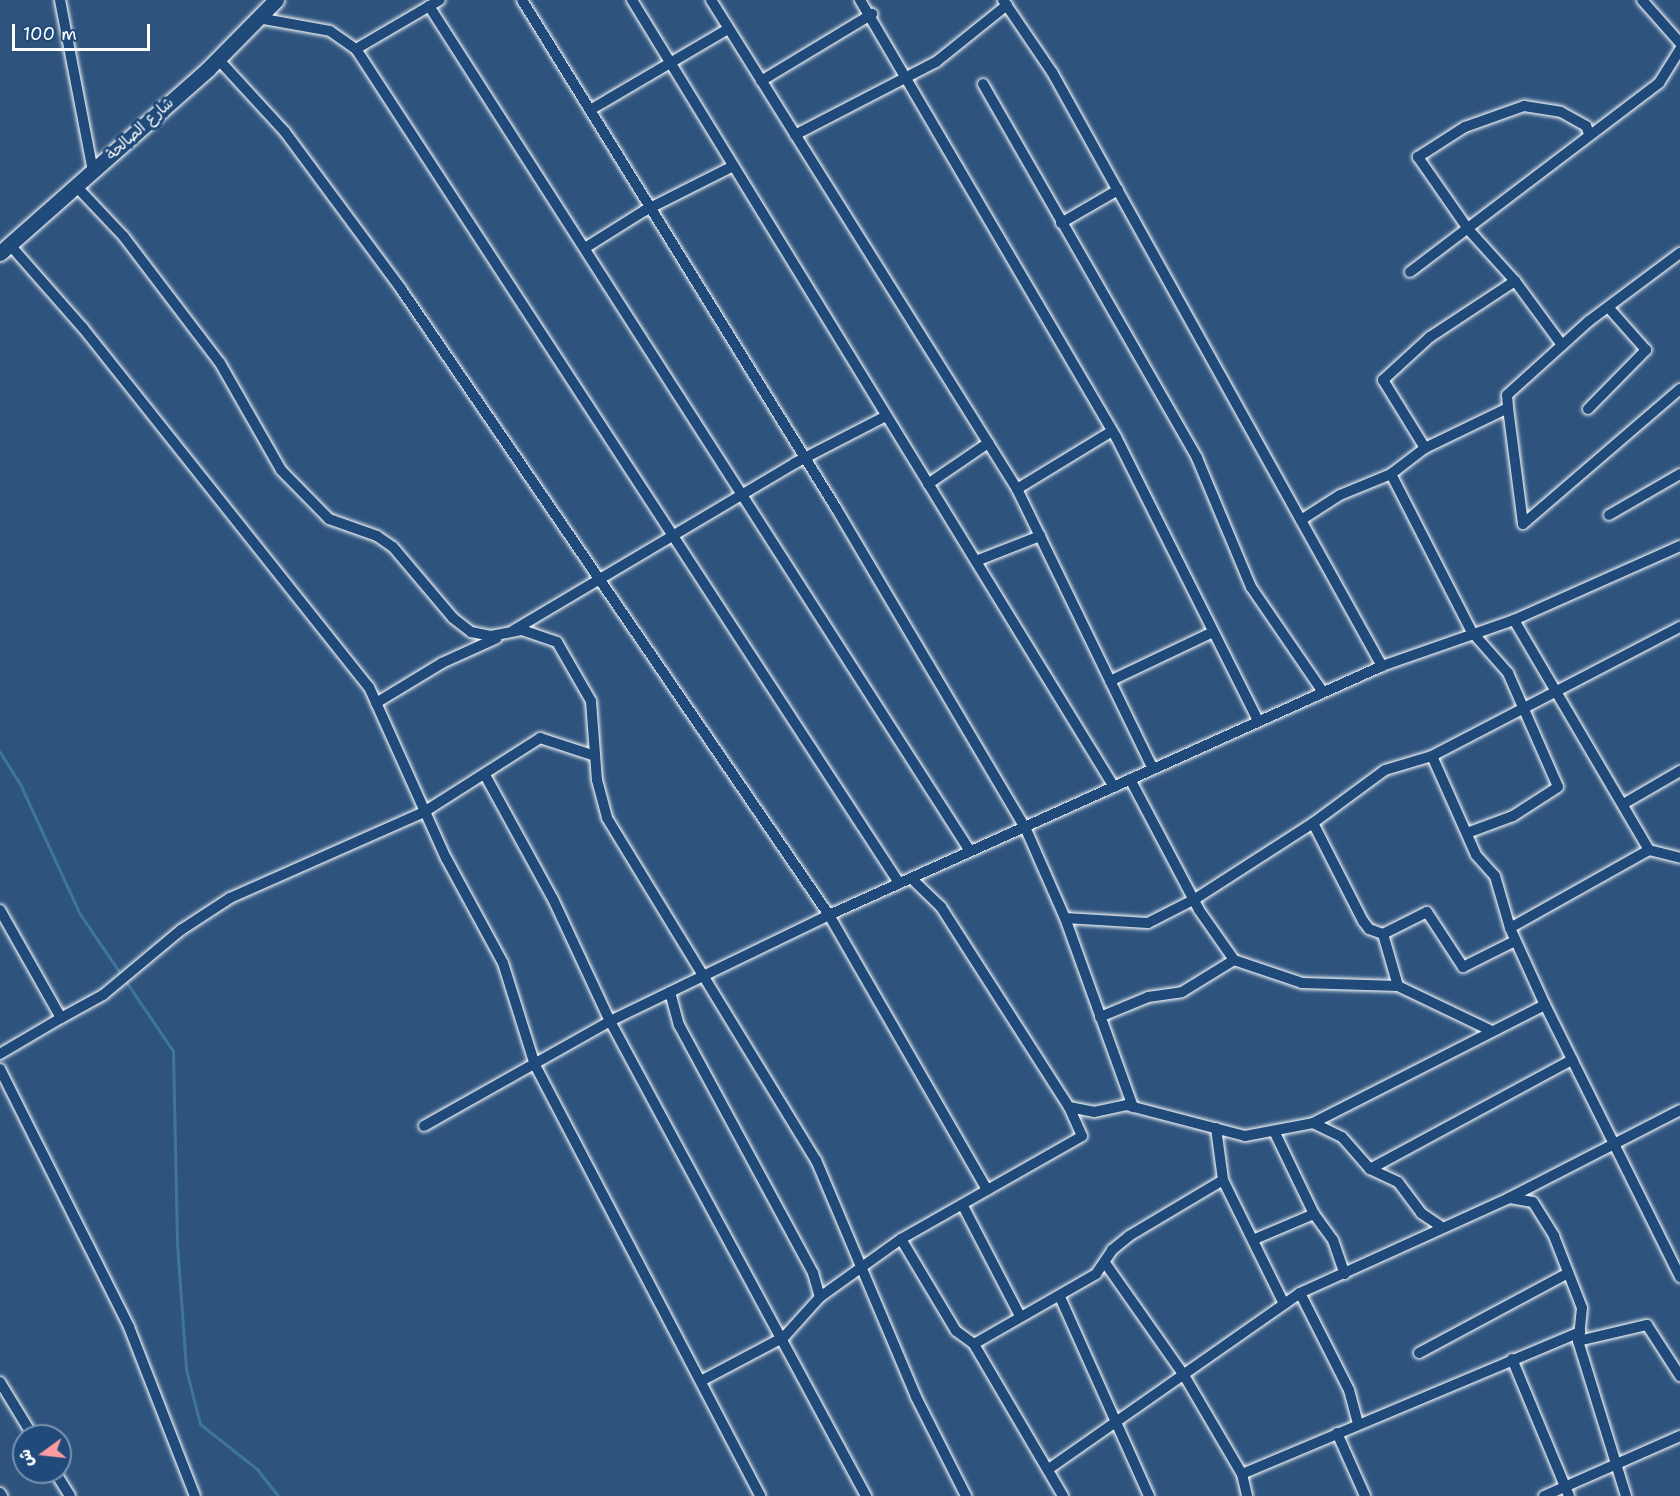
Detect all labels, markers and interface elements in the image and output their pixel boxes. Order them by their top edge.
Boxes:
scale bar [15,12,153,50]
text: 100 m [23,22,77,46]
street label: شارع الصالحة [103,94,177,164]
north arrow [12,1424,72,1484]
text: ش [14,1447,38,1470]

